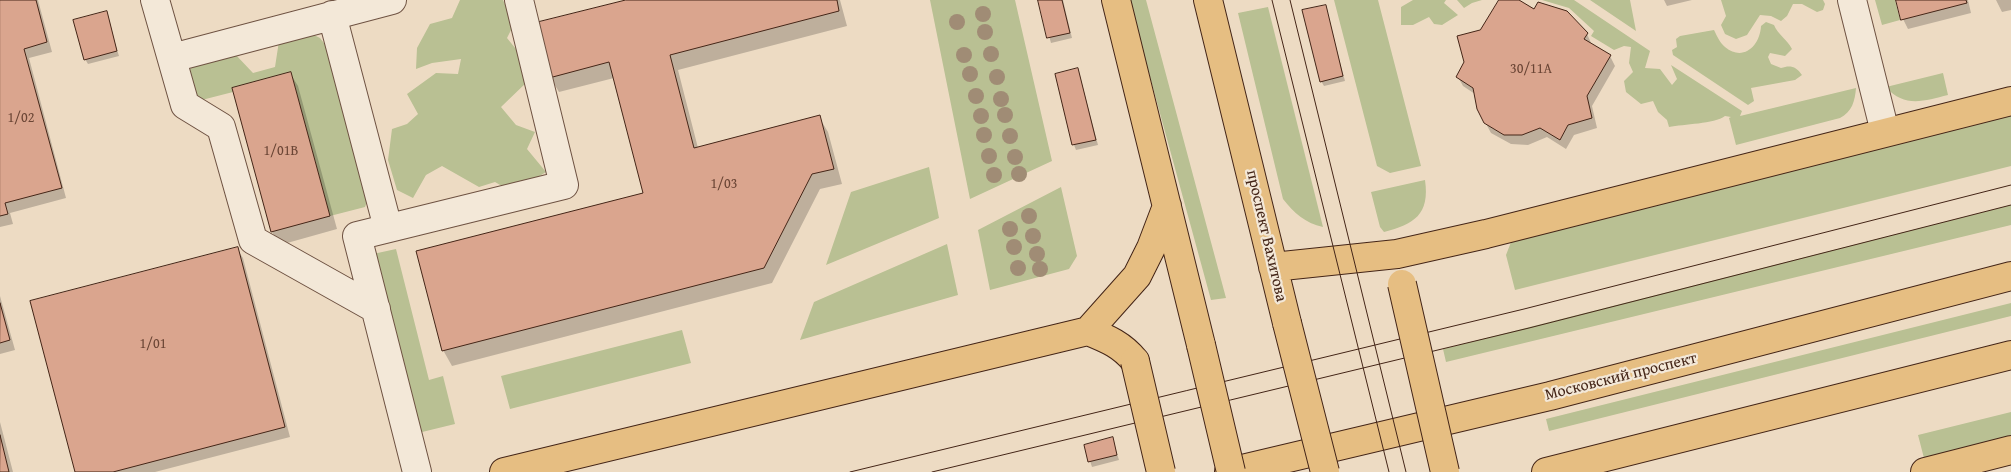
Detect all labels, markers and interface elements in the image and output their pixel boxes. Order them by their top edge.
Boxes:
house number: 30/11А [1510,61,1552,77]
house number: 1/02 [8,110,34,126]
house number: 1/01В [264,143,298,159]
street label: проспект Вахитова [1241,168,1291,304]
house number: 1/03 [711,176,737,192]
house number: 1/01 [140,336,166,352]
street label: Московский проспект [1543,349,1699,405]

